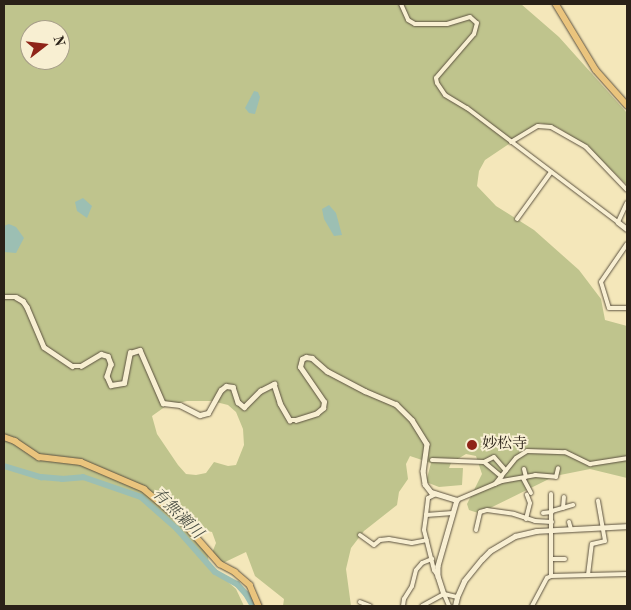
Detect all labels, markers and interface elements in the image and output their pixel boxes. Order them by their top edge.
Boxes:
north arrow [20,20,70,70]
text: N [50,34,67,48]
place label: 妙松寺 [482,436,527,454]
marker: 妙松寺 [466,439,478,451]
water label: 有無瀬川 [148,485,206,543]

